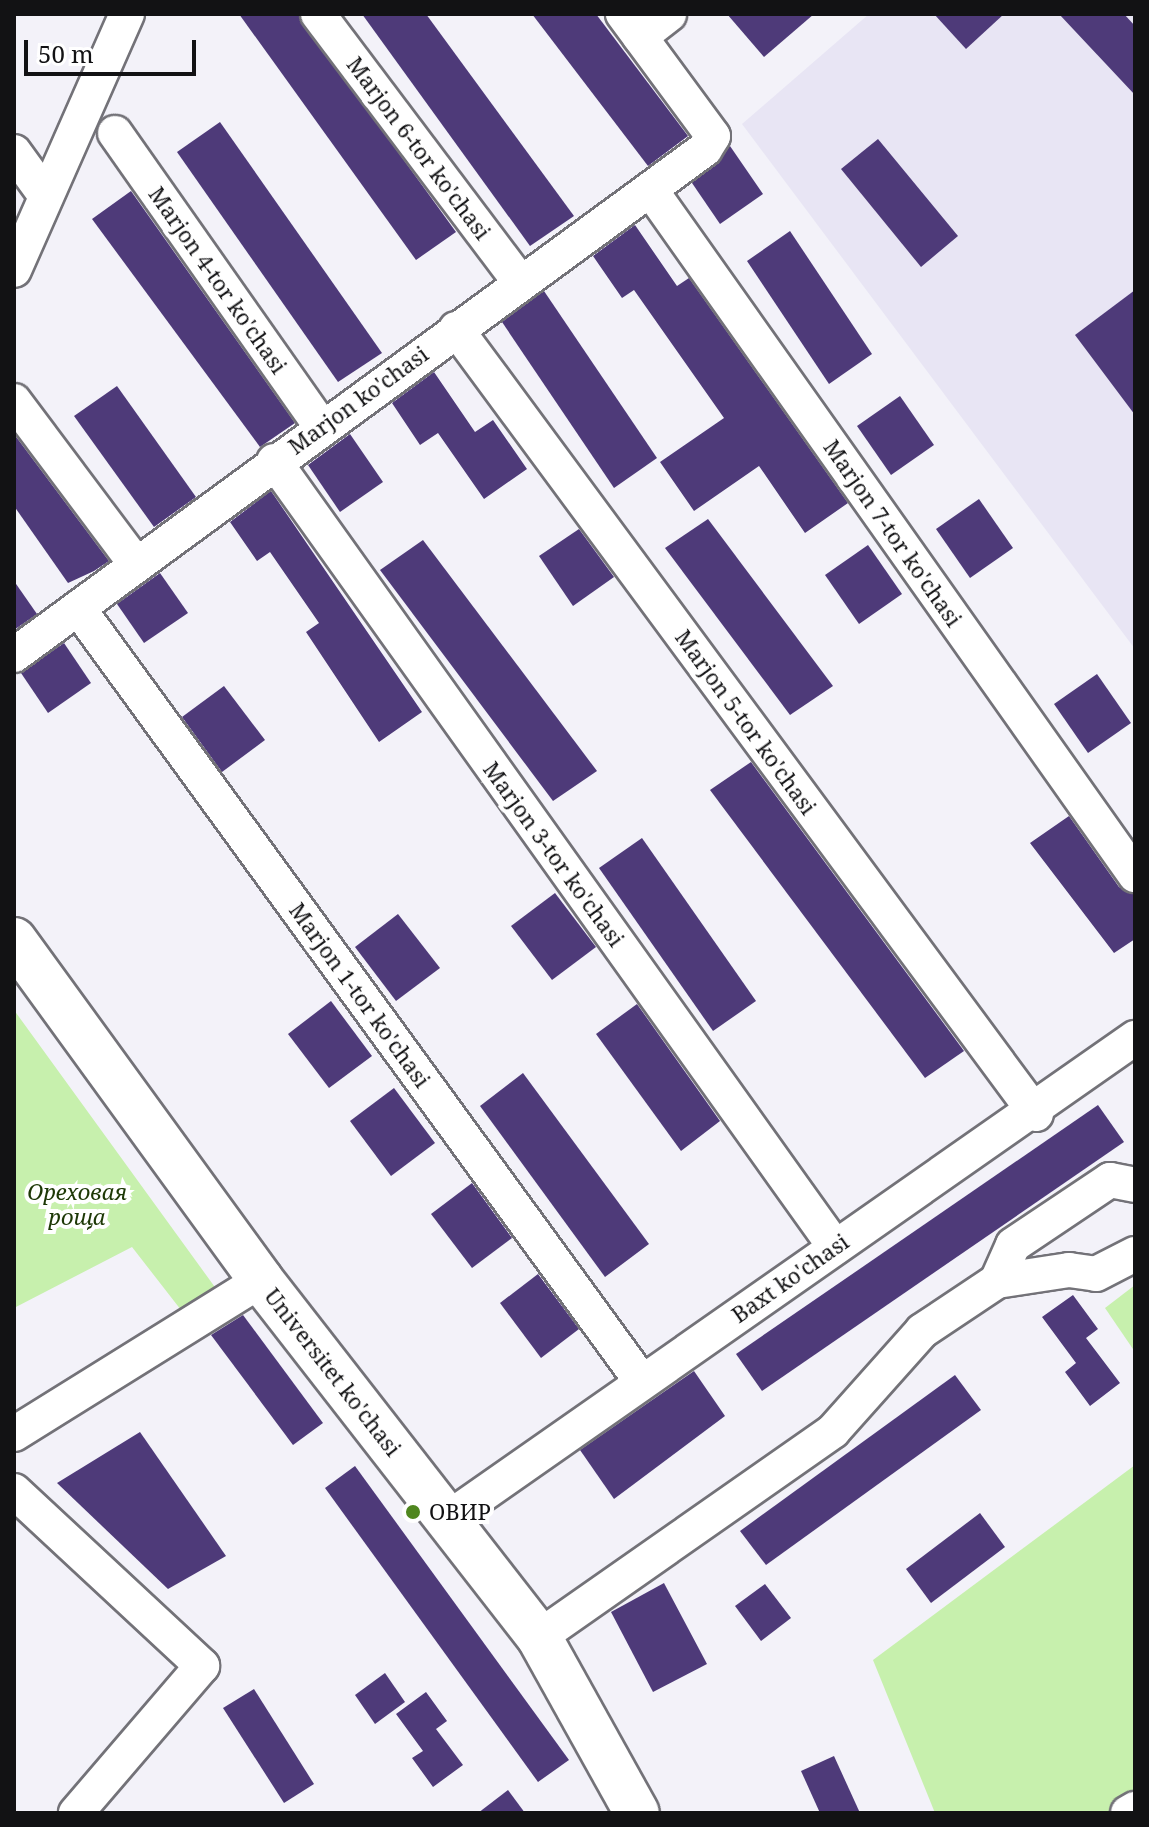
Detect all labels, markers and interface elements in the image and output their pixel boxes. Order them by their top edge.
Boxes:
scale bar [28,24,200,74]
text: 50 m [38,37,94,70]
street label: Marjon 6-tor ko'chasi [342,51,496,245]
street label: Marjon 4-tor ko'chasi [144,182,292,378]
street label: Marjon ko'chasi [283,340,433,460]
street label: Marjon 7-tor ko'chasi [819,435,967,631]
street label: Marjon 5-tor ko'chasi [670,624,822,820]
street label: Marjon 3-tor ko'chasi [478,756,630,952]
street label: Marjon 1-tor ko'chasi [284,897,436,1093]
park label: Ореховая роща [27,1178,127,1230]
street label: Baxt ko'chasi [726,1228,854,1328]
street label: Universitet ko'chasi [259,1283,407,1461]
place label: ОВИР [429,1499,491,1525]
marker: ОВИР [404,1503,422,1521]

